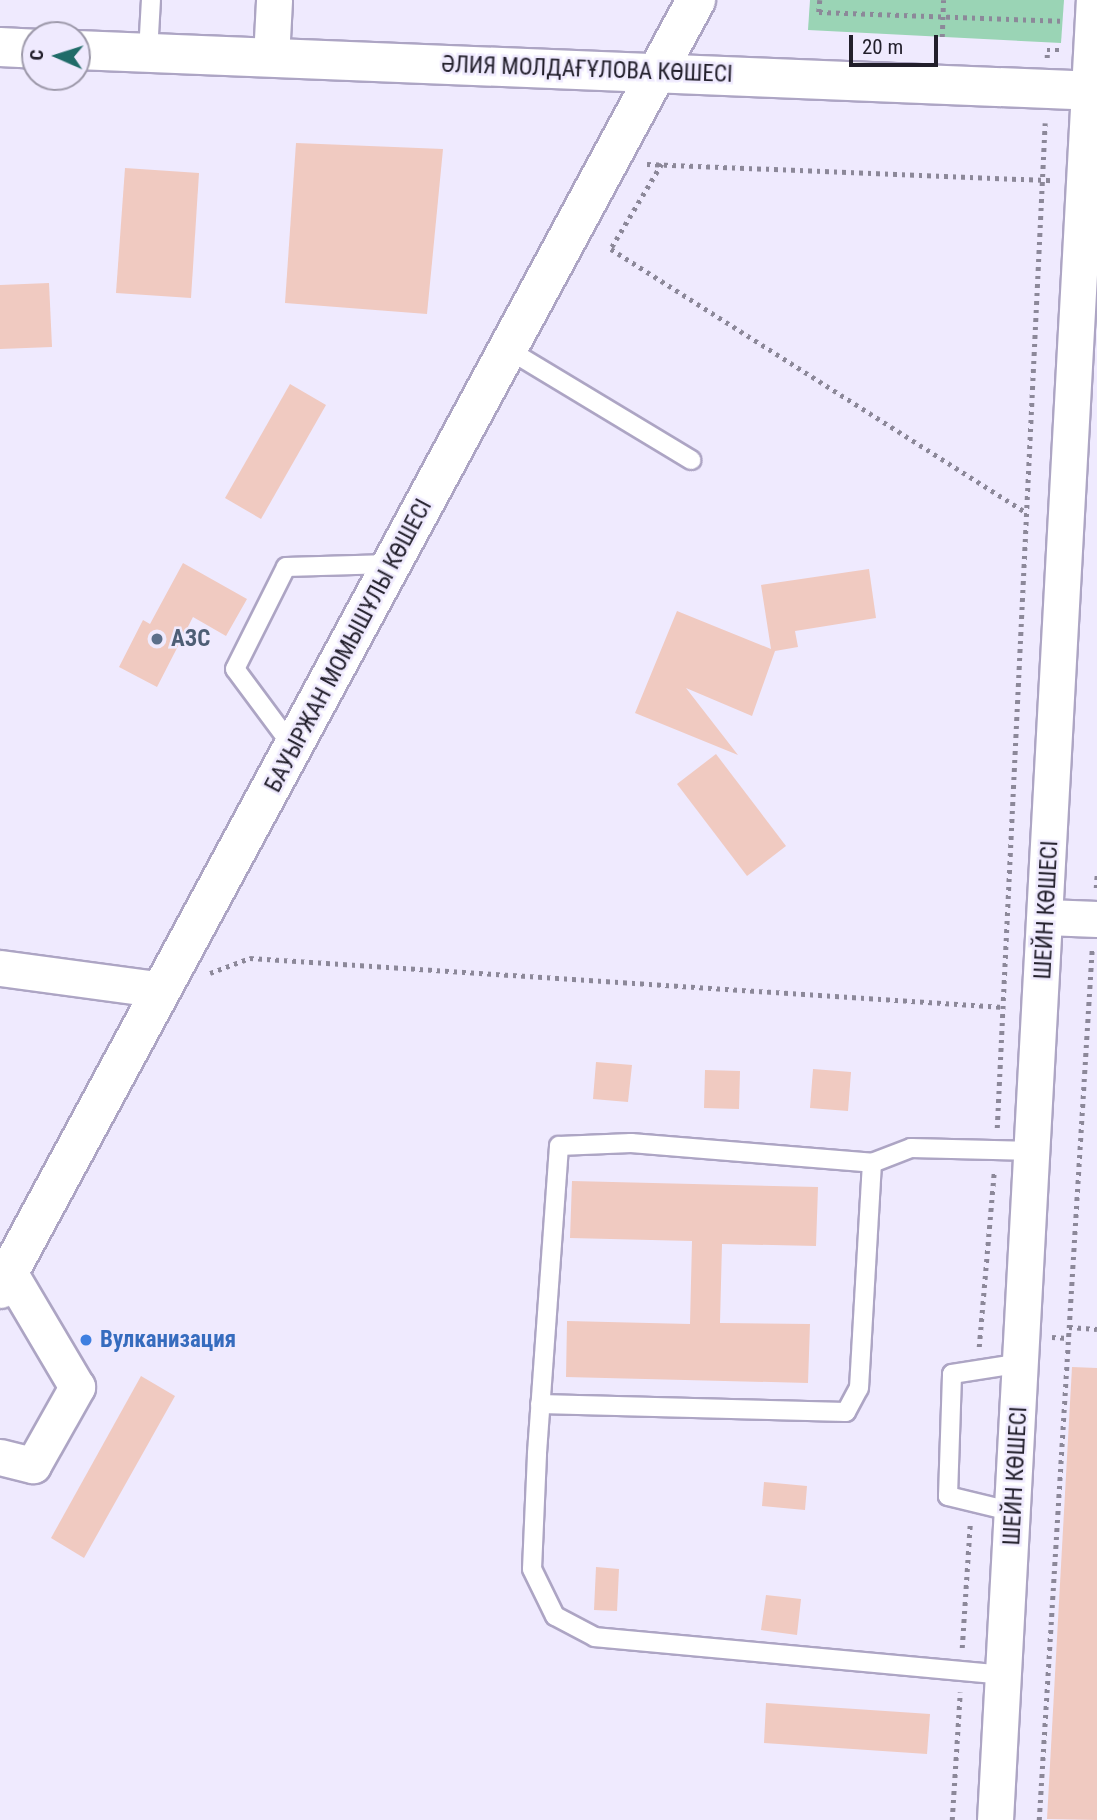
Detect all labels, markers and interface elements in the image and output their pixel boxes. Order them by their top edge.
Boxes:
north arrow [21,21,91,91]
scale bar [852,21,941,65]
text: 20 m [862,35,903,59]
text: С [25,49,48,61]
street label: ӘЛИЯ МОЛДАҒҰЛОВА КӨШЕСІ [441,51,733,89]
street label: БАУЫРЖАН МОМЫШҰЛЫ КӨШЕСІ [260,495,438,797]
place label: АЗС [171,625,210,653]
marker: АЗС [149,631,165,647]
street label: ШЕЙН КӨШЕСІ [1030,840,1064,980]
place label: Вулканизация [100,1326,236,1354]
marker: Вулканизация [78,1332,94,1348]
street label: ШЕЙН КӨШЕСІ [999,1406,1033,1546]

